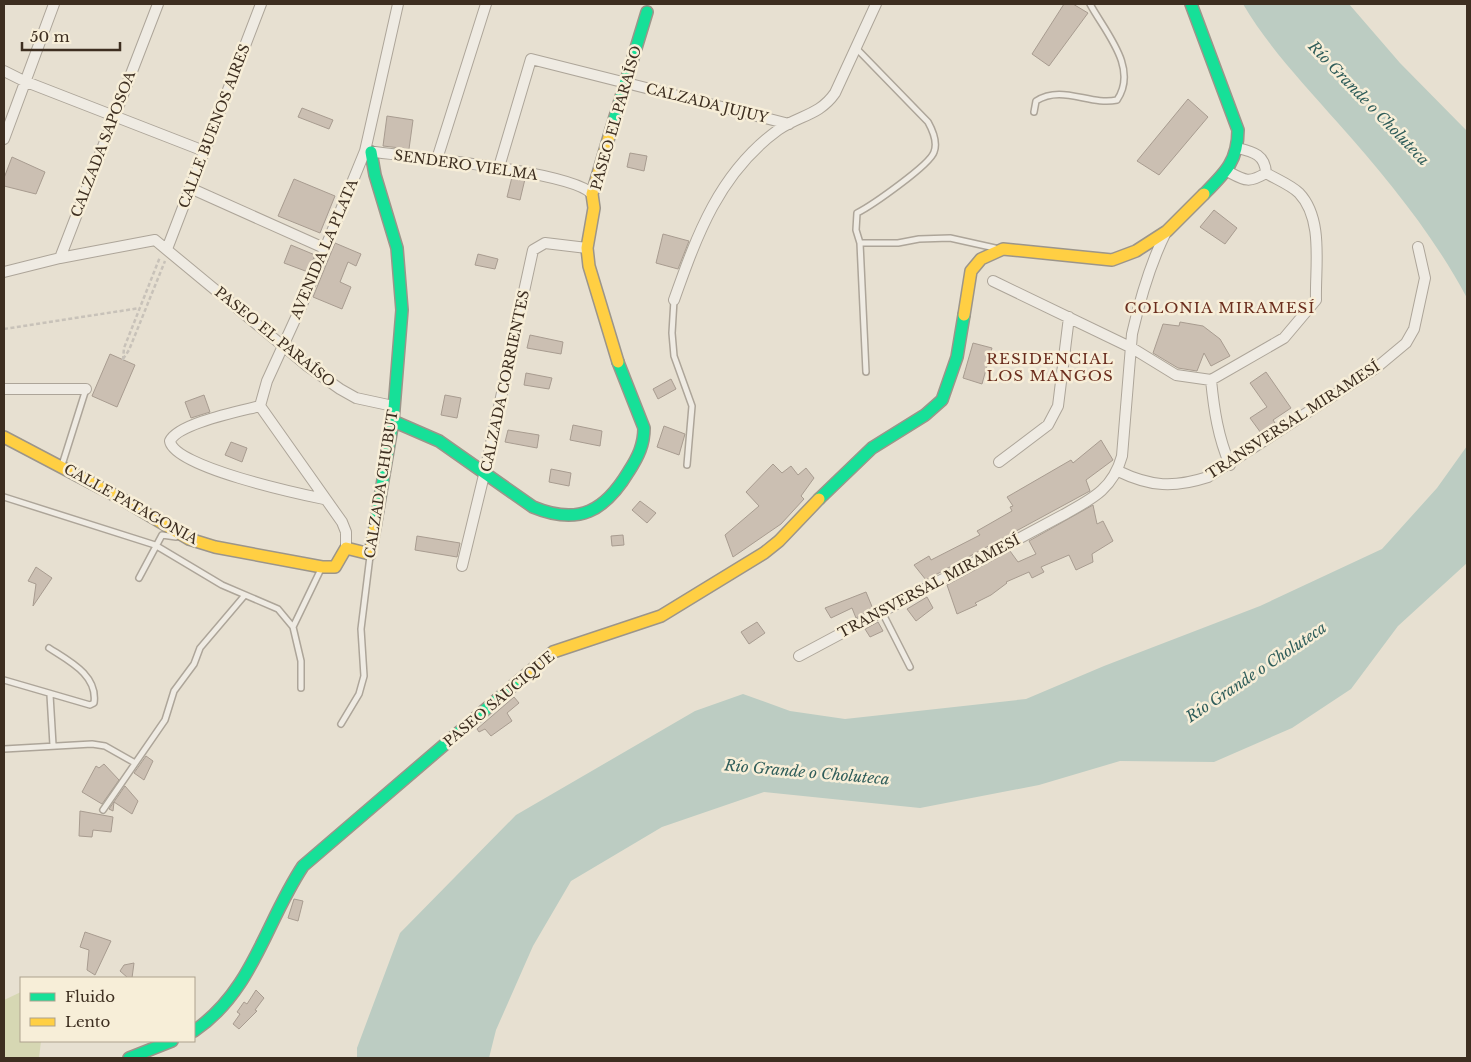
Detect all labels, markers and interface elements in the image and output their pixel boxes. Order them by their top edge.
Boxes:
scale bar [22,20,120,52]
text: 50 m [30,27,70,46]
water label: Río Grande o Choluteca [1304,36,1433,169]
street label: CALLE BUENOS AIRES [174,41,254,211]
street label: PASEO EL PARAÍSO [587,44,645,192]
street label: CALZADA SAPOSOA [67,68,139,220]
street label: CALZADA JUJUY [644,79,771,127]
street label: SENDERO VIELMA [393,146,539,184]
street label: AVENIDA LA PLATA [286,176,362,323]
street label: PASEO EL PARAÍSO [211,283,339,391]
street label: CALZADA CORRIENTES [477,288,533,474]
district label: COLONIA MIRAMESÍ [1125,298,1315,317]
district label: RESIDENCIAL LOS MANGOS [986,349,1114,385]
street label: TRANSVERSAL MIRAMESÍ [1203,357,1383,483]
street label: CALZADA CHUBUT [360,408,402,560]
street label: CALLE PATAGONIA [61,460,201,548]
street label: TRANSVERSAL MIRAMESÍ [835,530,1023,642]
water label: Río Grande o Choluteca [1181,618,1330,727]
street label: PASEO SAUCIQUE [440,647,558,751]
water label: Río Grande o Choluteca [723,755,890,789]
legend [20,977,195,1042]
text: Fluido [65,987,115,1006]
text: Lento [65,1012,111,1031]

